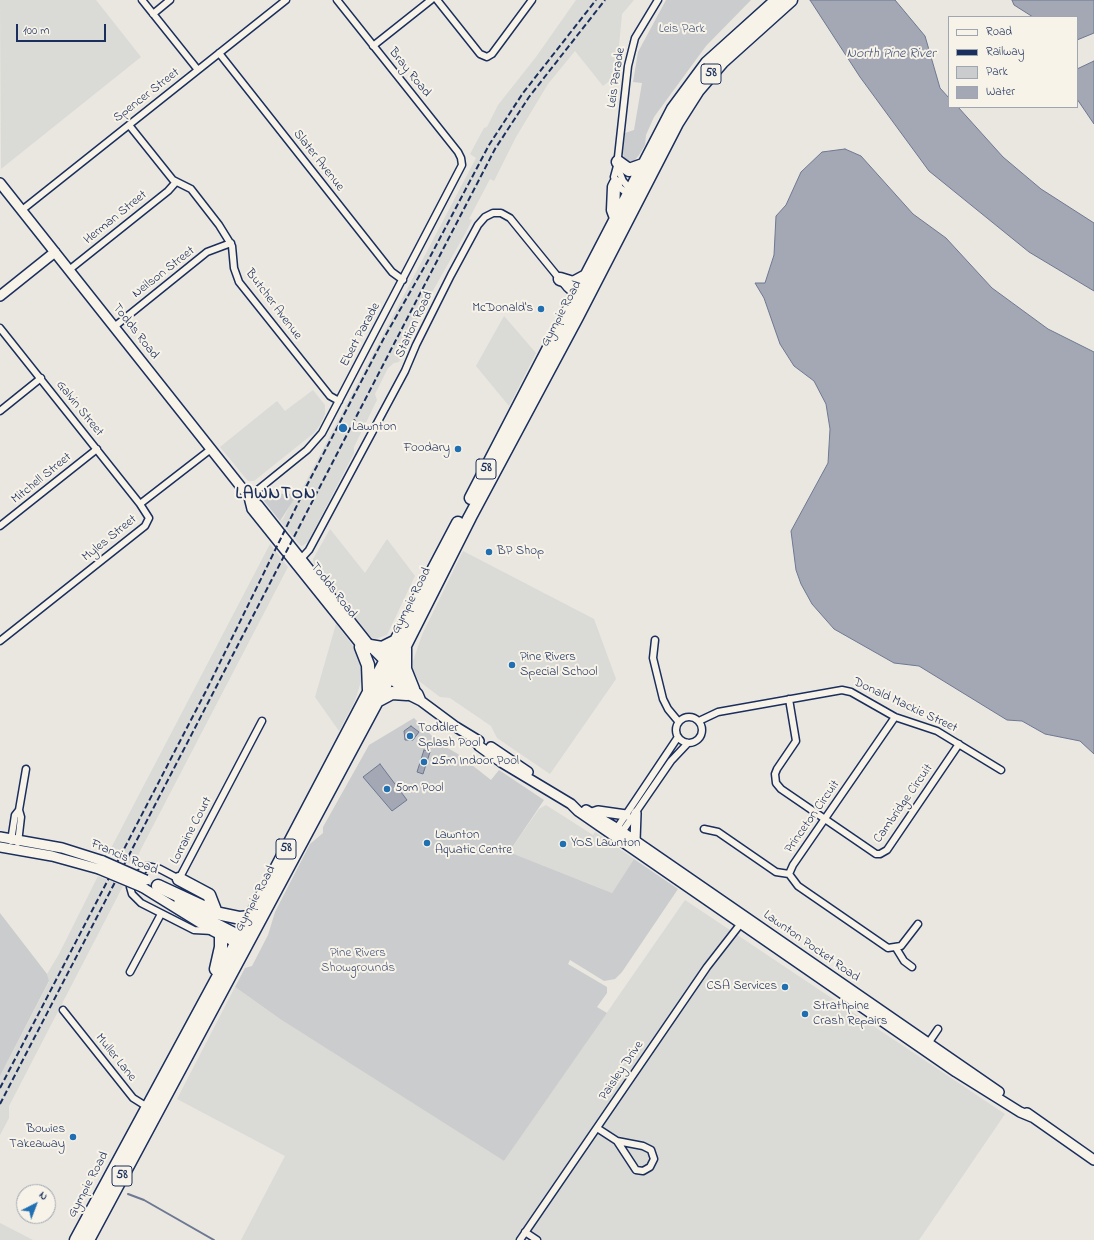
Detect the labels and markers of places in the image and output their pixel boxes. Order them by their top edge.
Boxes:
place label: McDonald's [472,301,533,317]
marker: McDonald's [536,304,546,314]
place label: Lawnton [352,420,396,436]
marker: Lawnton [337,422,349,434]
place label: Foodary [404,441,450,457]
marker: Foodary [453,444,463,454]
place label: BP Shop [497,544,544,560]
marker: BP Shop [484,547,494,557]
place label: Pine Rivers Special School [520,650,597,681]
marker: Pine Rivers Special School [507,660,517,670]
place label: Toddler Splash Pool [418,721,480,752]
marker: Toddler Splash Pool [405,731,415,741]
place label: 25m Indoor Pool [432,754,519,770]
marker: 25m Indoor Pool [419,757,429,767]
place label: 50m Pool [395,781,443,797]
marker: 50m Pool [382,784,392,794]
place label: Lawnton Aquatic Centre [435,828,512,859]
place label: YOS Lawnton [571,836,640,852]
marker: Lawnton Aquatic Centre [422,838,432,848]
marker: YOS Lawnton [558,839,568,849]
place label: CSA Services [706,979,777,995]
marker: CSA Services [780,982,790,992]
place label: Strathpine Crash Repairs [813,999,887,1030]
marker: Strathpine Crash Repairs [800,1009,810,1019]
place label: Bowies Takeaway [9,1122,65,1153]
marker: Bowies Takeaway [68,1132,78,1142]

